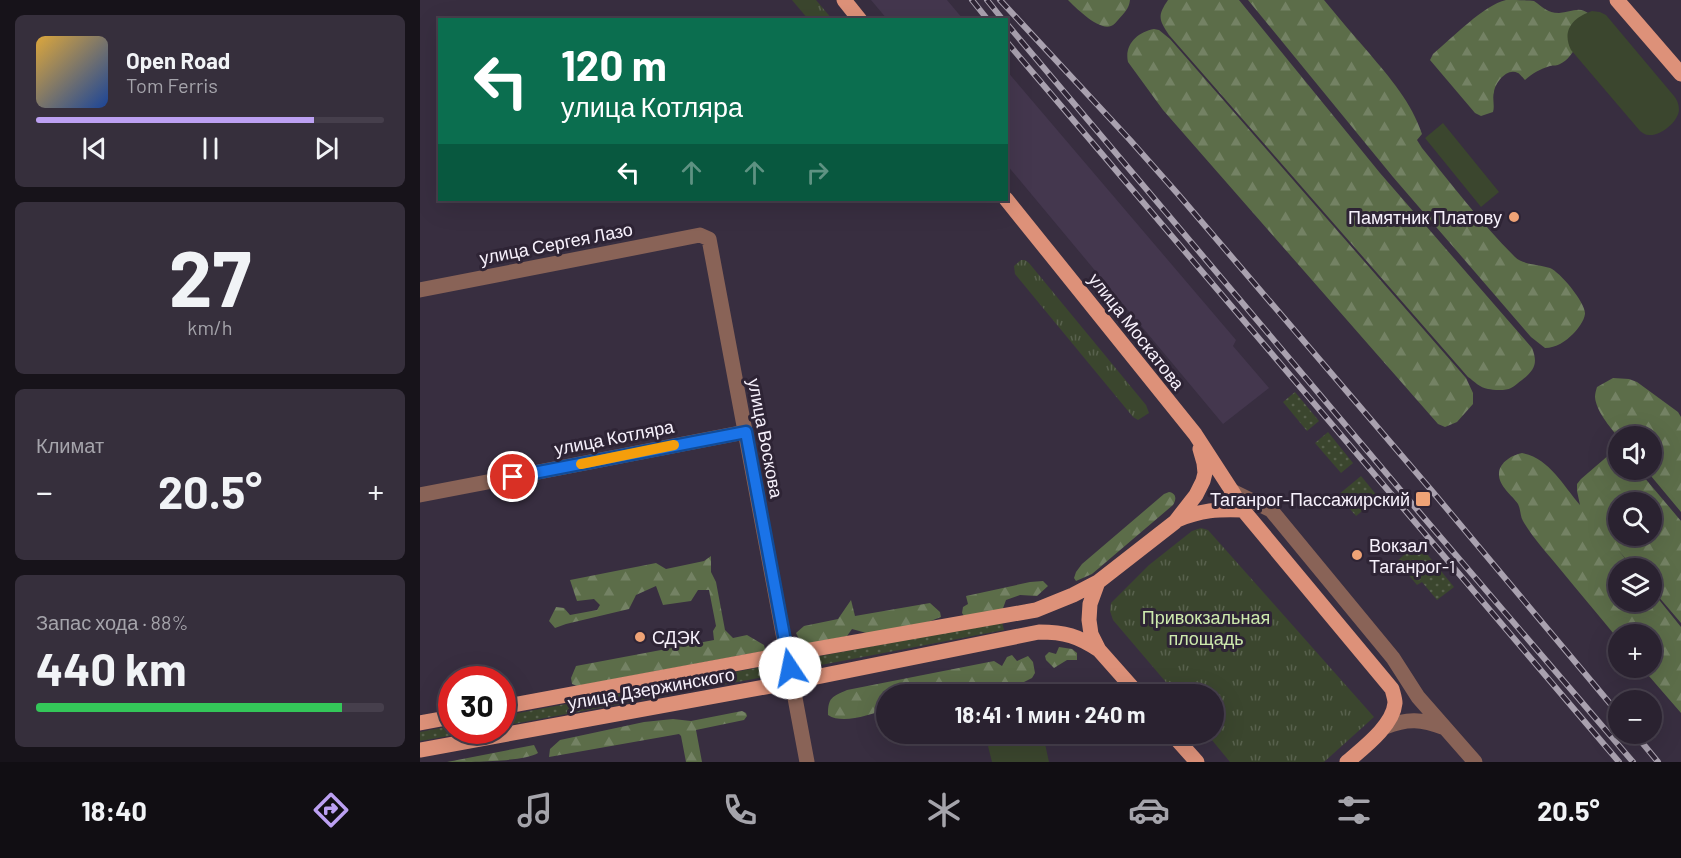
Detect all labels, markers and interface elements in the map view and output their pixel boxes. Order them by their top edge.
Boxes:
text: 120 m [561,39,667,89]
icon: left [462,42,540,120]
text: Open Road [126,47,230,73]
text: Tom Ferris [126,73,218,97]
text: улица Котляра [561,90,743,122]
icon: previous [78,132,111,165]
icon: pause [194,132,227,165]
icon: next [310,132,343,165]
icon: left [612,156,645,189]
icon: ahead [675,156,708,189]
icon: ahead [738,156,771,189]
icon: right [801,156,834,189]
place label: Памятник Платову [1348,206,1502,228]
marker: Памятник Платову [1507,210,1521,224]
street label: улица Сергея Лазо [478,217,634,269]
text: 27 [169,229,251,323]
street label: улица Москатова [1084,268,1190,395]
text: km/h [187,315,233,339]
street label: улица Воскова [744,376,789,501]
street label: улица Котляра [552,414,677,459]
map controls [1608,426,1662,744]
button: sound [1608,426,1662,480]
text: Климат [36,433,104,457]
pin [487,451,538,502]
icon: arrive [496,460,529,493]
text: 20.5° [158,464,262,518]
text: − [36,471,53,511]
text: + [368,471,384,511]
place label: Таганрог-Пассажирский [1210,488,1410,510]
marker: Таганрог-Пассажирский [1414,490,1432,508]
button: search [1608,492,1662,546]
place label: Вокзал Таганрог-1 [1369,534,1455,577]
marker: Вокзал Таганрог-1 [1350,548,1364,562]
button: layers [1608,558,1662,612]
park label: Привокзальная площадь [1142,606,1270,649]
text: Запас хода · 88% [36,610,188,634]
button: + [1608,624,1662,678]
place label: СДЭК [652,626,701,648]
marker: СДЭК [633,630,647,644]
position arrow [758,636,822,700]
text: 440 km [36,641,187,695]
street label: улица Дзержинского [566,662,736,714]
speed limit sign: 30 [438,666,516,744]
button: − [1608,690,1662,744]
text: 18:41 · 1 мин · 240 m [955,701,1145,727]
icon: directions [310,789,352,831]
icon: music [514,789,556,831]
icon: phone [719,789,761,831]
icon: climate [923,789,965,831]
icon: car [1128,789,1170,831]
icon: filters [1333,789,1375,831]
text: 18:40 [81,794,147,826]
text: 20.5° [1537,794,1600,826]

